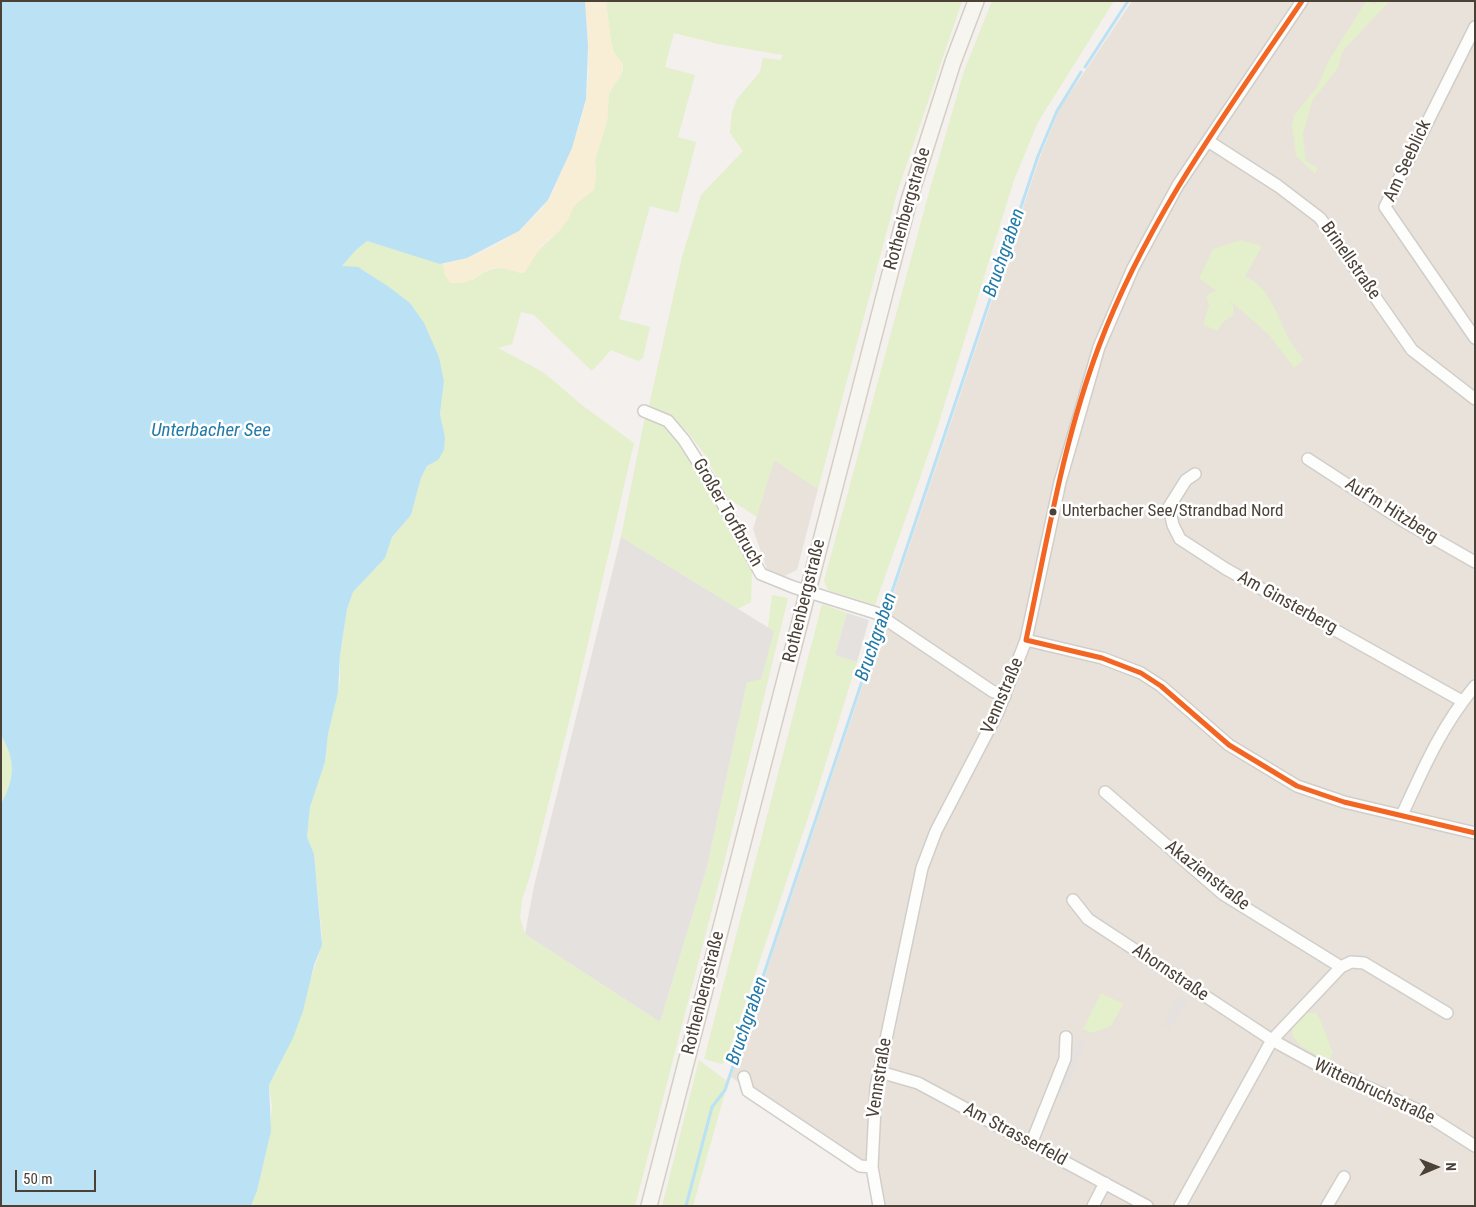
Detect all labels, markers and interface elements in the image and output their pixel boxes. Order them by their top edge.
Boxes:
street label: Am Seeblick [1380,117,1436,205]
street label: Rothenbergstraße [880,145,936,273]
water label: Bruchgraben [979,206,1031,300]
street label: Brinellstraße [1315,218,1385,304]
water label: Unterbacher See [151,420,271,442]
street label: Großer Torfbruch [687,455,767,571]
street label: Auf'm Hitzberg [1341,474,1441,548]
place label: Unterbacher See/Strandbad Nord [1062,502,1284,522]
marker: Unterbacher See/Strandbad Nord [1048,507,1058,517]
street label: Rothenbergstraße [779,537,831,665]
street label: Am Ginsterberg [1233,567,1341,639]
water label: Bruchgraben [851,590,903,684]
street label: Vennstraße [977,655,1029,737]
street label: Akazienstraße [1160,836,1254,916]
street label: Rothenbergstraße [678,929,730,1057]
street label: Ahornstraße [1128,940,1212,1006]
water label: Bruchgraben [722,974,774,1068]
street label: Vennstraße [863,1036,897,1120]
street label: Wittenbruchstraße [1310,1055,1438,1129]
street label: Am Strasserfeld [960,1099,1070,1171]
north arrow [1411,1142,1461,1192]
scale bar [18,1160,99,1192]
text: N [1443,1162,1459,1171]
text: 50 m [23,1170,53,1188]

